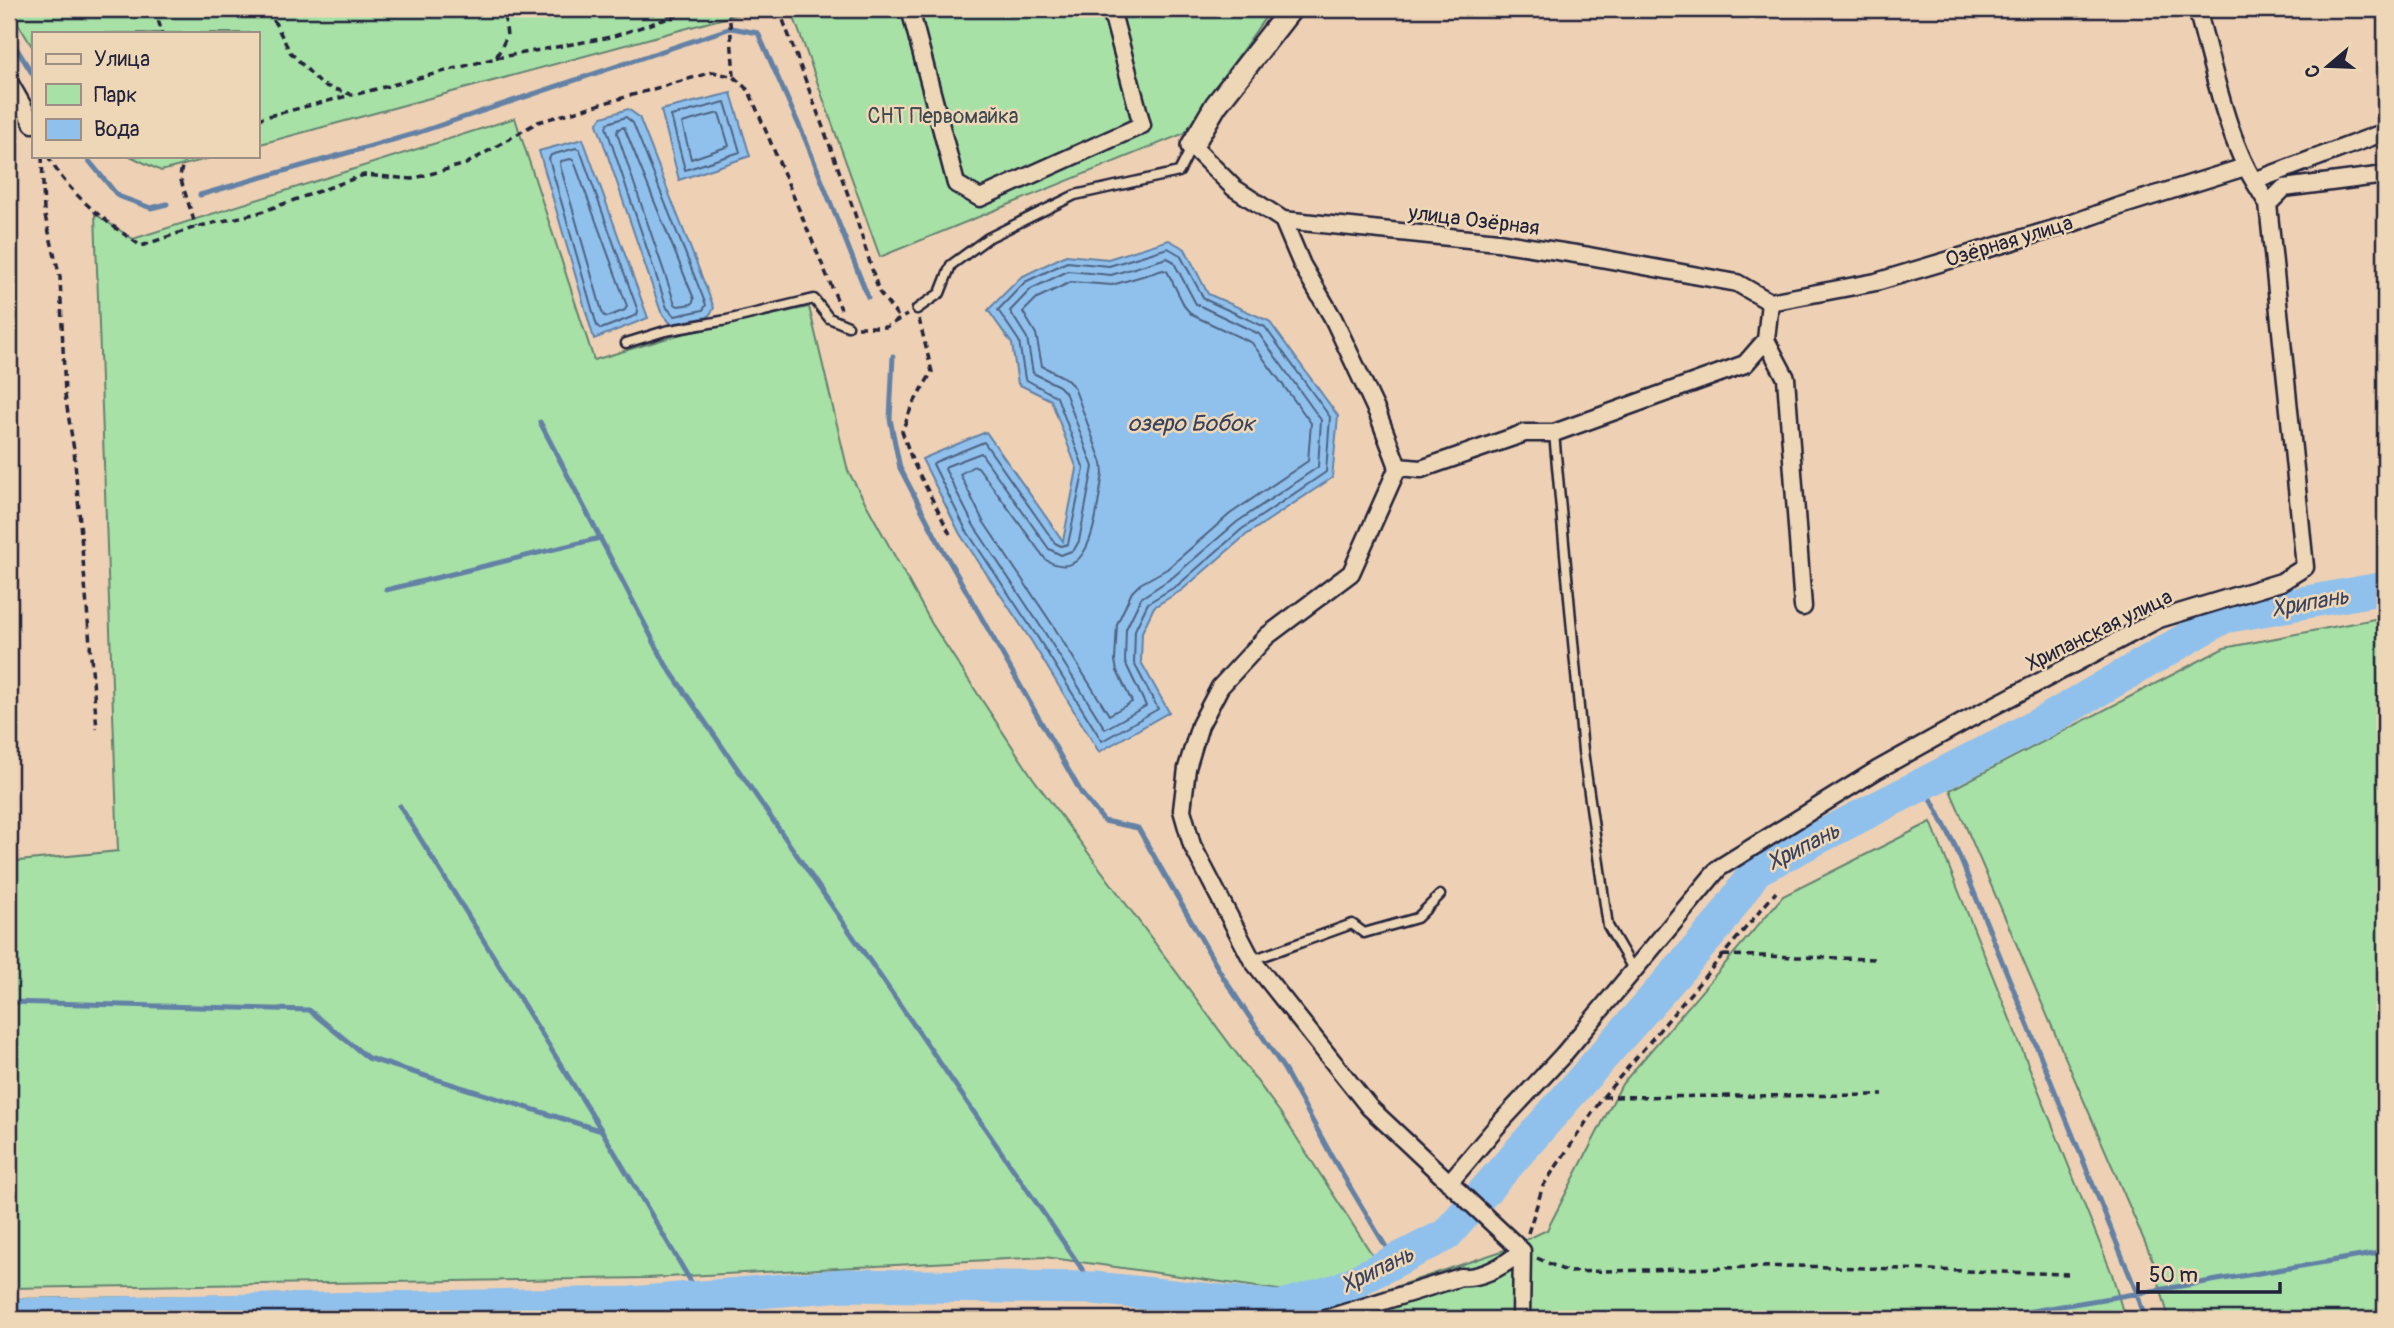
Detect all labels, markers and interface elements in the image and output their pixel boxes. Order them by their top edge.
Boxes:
legend [32,32,259,158]
north arrow [2292,32,2362,102]
text: Улица [94,46,150,73]
text: С [2300,62,2326,81]
text: Парк [94,82,137,109]
park label: СНТ Первомайка [867,103,1019,130]
text: Вода [94,116,140,143]
street label: улица Озёрная [1406,199,1541,242]
street label: Озёрная улица [1942,209,2076,274]
water label: озеро Бобок [1128,409,1256,438]
water label: Хрипань [2269,581,2351,624]
street label: Хрипанская улица [2022,583,2177,678]
water label: Хрипань [1762,816,1845,877]
water label: Хрипань [1336,1239,1419,1300]
scale bar [2138,1251,2280,1295]
text: 50 m [2149,1262,2198,1289]

